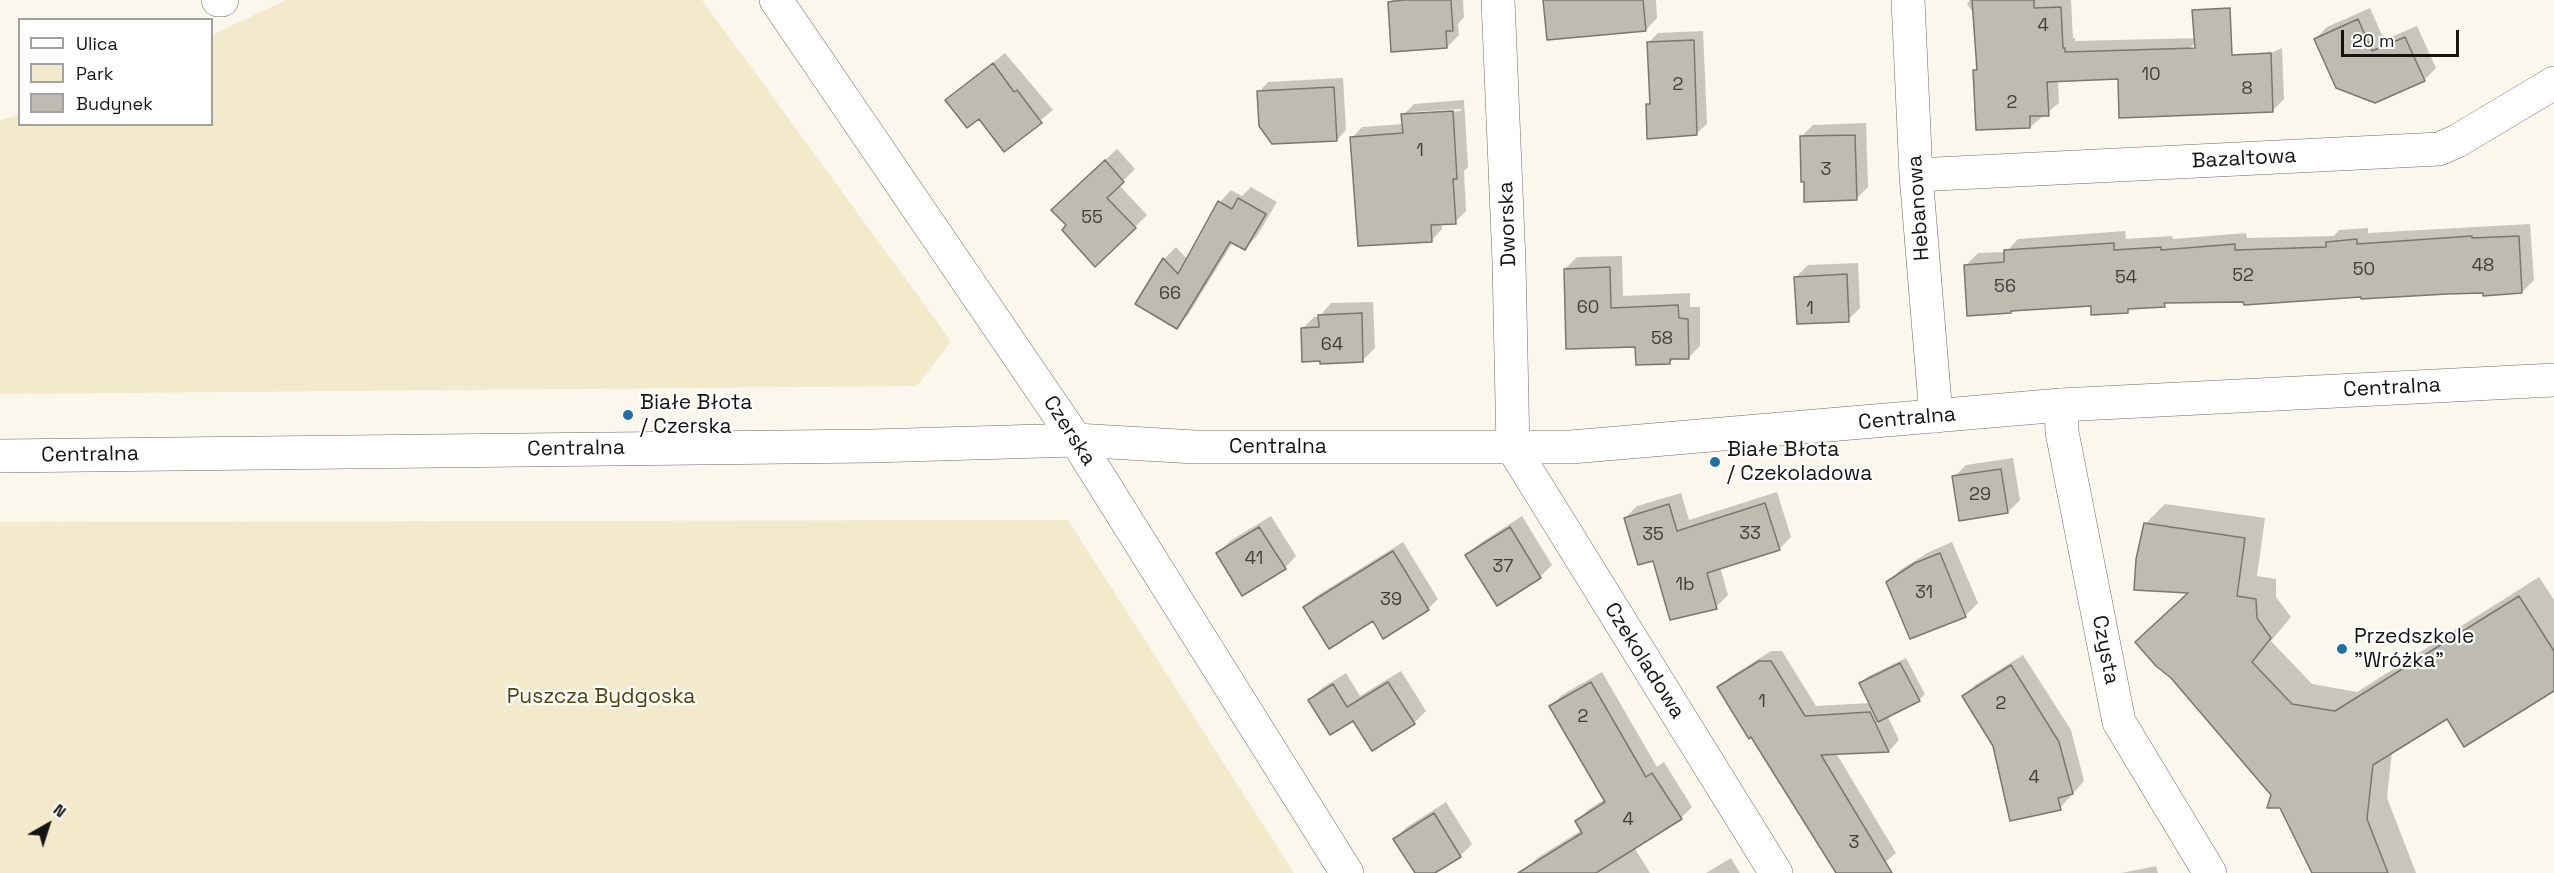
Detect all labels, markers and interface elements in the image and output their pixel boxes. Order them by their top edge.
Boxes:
house number: 4 [2037,15,2049,37]
legend [18,18,213,126]
scale bar [2344,18,2462,56]
text: 20 m [2352,29,2395,52]
text: Ulica [76,32,118,55]
text: Park [76,62,113,85]
house number: 10 [2141,64,2161,86]
house number: 2 [1673,74,1683,96]
house number: 8 [2241,78,2253,100]
text: Budynek [76,92,153,115]
house number: 2 [2007,92,2017,114]
house number: 1 [1416,140,1424,162]
street label: Bazaltowa [2191,144,2297,174]
street label: Hebanowa [1903,154,1935,262]
house number: 3 [1821,159,1831,181]
street label: Dworska [1494,181,1522,267]
house number: 55 [1081,207,1103,229]
house number: 48 [2472,255,2494,277]
house number: 50 [2353,259,2375,281]
house number: 52 [2232,265,2254,287]
house number: 54 [2115,267,2137,289]
house number: 56 [1994,276,2016,298]
house number: 66 [1159,283,1181,305]
house number: 60 [1577,297,1599,319]
house number: 1 [1806,298,1814,320]
house number: 58 [1651,328,1673,350]
house number: 64 [1321,334,1343,356]
street label: Centralna [2342,373,2442,403]
place label: Białe Błota / Czerska [640,390,752,440]
street label: Czerska [1037,391,1101,471]
street label: Centralna [1857,402,1957,436]
marker: Białe Błota / Czerska [621,408,635,422]
street label: Centralna [1229,434,1327,460]
street label: Centralna [527,436,625,462]
place label: Białe Błota / Czekoladowa [1727,437,1872,487]
street label: Centralna [41,442,139,468]
marker: Białe Błota / Czekoladowa [1708,455,1722,469]
house number: 29 [1969,484,1991,506]
house number: 33 [1739,523,1761,545]
house number: 35 [1642,524,1664,546]
house number: 41 [1245,548,1263,570]
house number: 37 [1492,556,1514,578]
house number: 1b [1675,574,1695,596]
house number: 31 [1915,582,1933,604]
house number: 39 [1380,589,1402,611]
street label: Czekoladowa [1598,598,1690,724]
street label: Czysta [2086,613,2124,687]
place label: Przedszkole "Wróżka" [2354,624,2474,674]
marker: Przedszkole "Wróżka" [2335,642,2349,656]
park label: Puszcza Bydgoska [507,684,695,710]
house number: 1 [1758,691,1766,713]
house number: 2 [1996,693,2006,715]
house number: 2 [1578,706,1588,728]
house number: 4 [2028,767,2040,789]
north arrow [18,795,78,855]
text: N [49,799,70,822]
house number: 4 [1622,809,1634,831]
house number: 3 [1849,832,1859,854]

